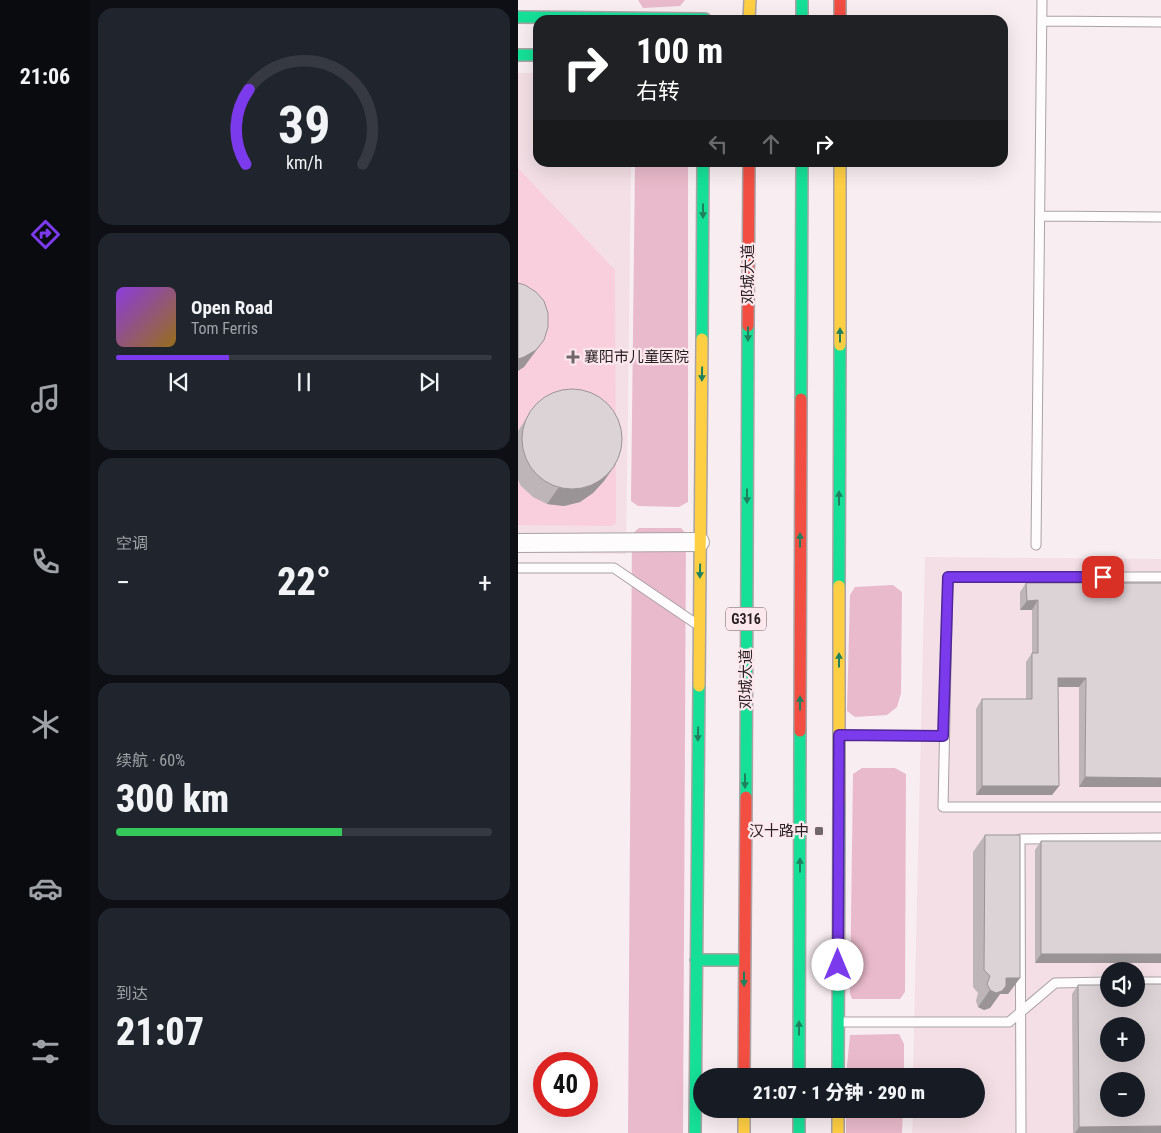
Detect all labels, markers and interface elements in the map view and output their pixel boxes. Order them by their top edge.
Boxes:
text: 100 m [636,31,723,72]
icon: right [553,35,618,100]
text: 21:06 [20,64,70,89]
text: 右转 [636,79,680,104]
text: 39 [278,95,330,156]
icon: left [704,130,732,158]
icon: ahead [757,130,785,158]
icon: right [810,130,838,158]
text: km/h [286,152,322,173]
one-way arrow [699,203,707,219]
icon: directions [28,217,63,252]
street label: 邓城大道 [739,244,757,304]
text: Open Road [191,296,273,319]
text: Tom Ferris [191,319,258,338]
one-way arrow [744,326,752,342]
one-way arrow [836,327,844,343]
place label: 襄阳市儿童医院 [584,348,689,366]
marker: 襄阳市儿童医院 [566,350,580,364]
one-way arrow [698,366,706,382]
icon: previous [165,368,193,396]
icon: pause [290,368,318,396]
icon: next [415,368,443,396]
icon: music [28,381,63,416]
one-way arrow [743,488,751,504]
one-way arrow [835,489,843,505]
one-way arrow [797,532,805,548]
text: 空调 [116,534,148,553]
icon: phone [28,544,63,579]
pin [1082,556,1124,598]
text: 22° [277,560,331,604]
one-way arrow [696,563,704,579]
icon: arrive [1089,563,1117,591]
text: − [116,566,130,599]
text: + [478,566,492,599]
road number: G316 [726,608,766,630]
street label: 邓城大道 [737,649,755,709]
one-way arrow [835,652,843,668]
one-way arrow [796,694,804,710]
icon: climate [28,707,63,742]
one-way arrow [694,726,702,742]
text: 续航 · 60% [116,751,185,770]
one-way arrow [741,773,749,789]
text: 300 km [116,777,229,821]
place label: 汉十路中 [749,822,809,840]
marker: 汉十路中 [813,825,825,837]
one-way arrow [796,857,804,873]
icon: car [28,871,63,906]
position arrow [811,938,863,990]
map controls [1100,962,1145,1117]
button: sound [1100,962,1145,1007]
one-way arrow [740,971,748,987]
text: 到达 [116,984,148,1003]
text: 21:07 [116,1010,204,1054]
button: + [1100,1017,1145,1062]
one-way arrow [795,1019,803,1035]
icon: filters [28,1034,63,1069]
speed limit sign: 40 [533,1052,598,1117]
button: − [1100,1072,1145,1117]
text: 21:07 · 1 分钟 · 290 m [753,1081,925,1104]

